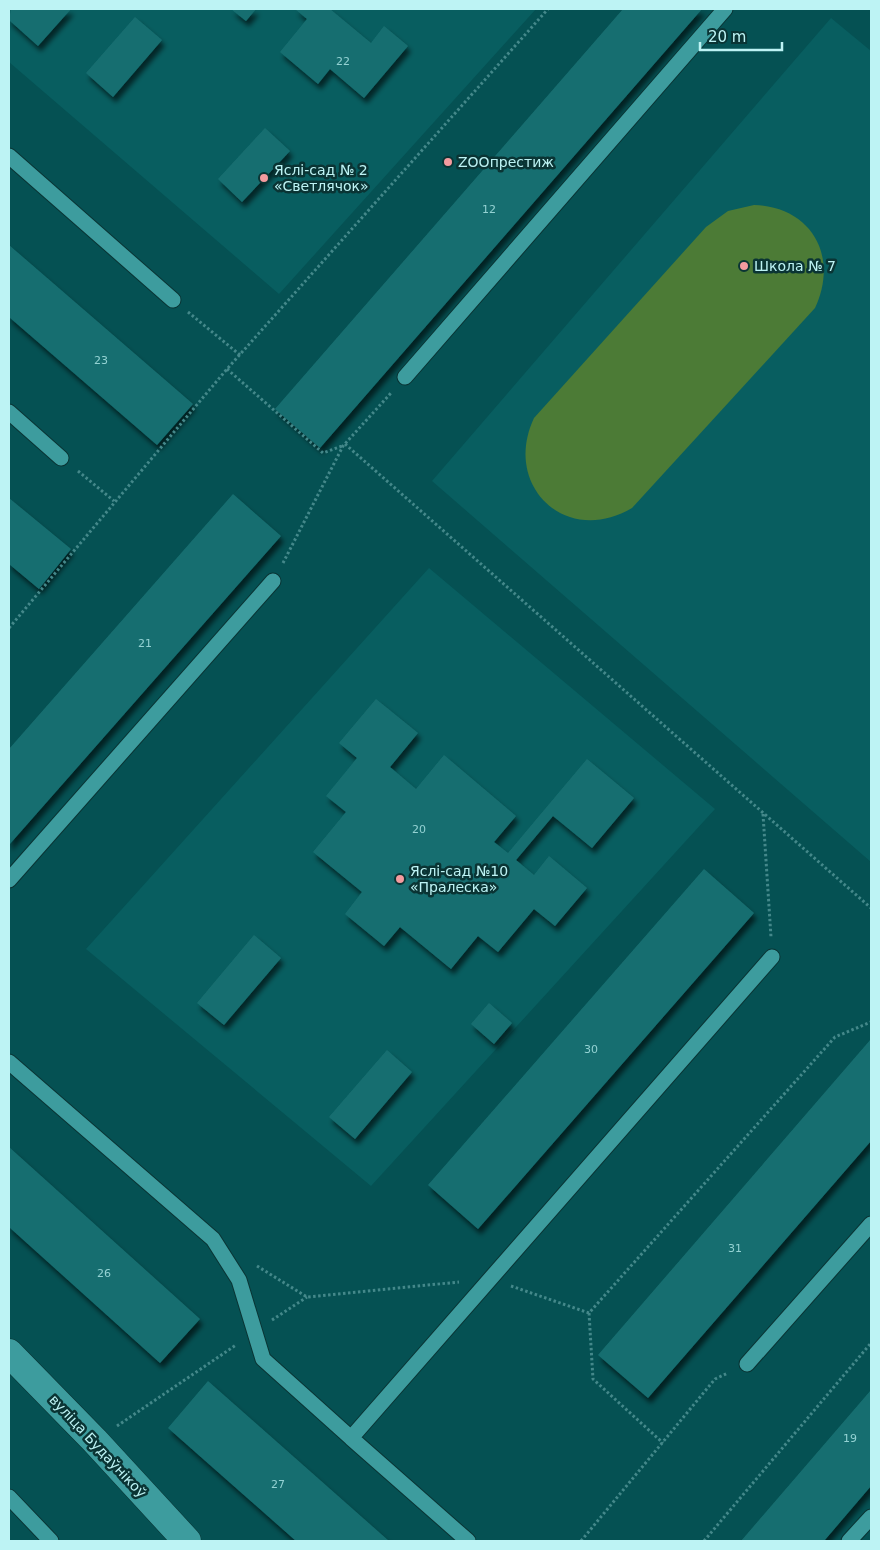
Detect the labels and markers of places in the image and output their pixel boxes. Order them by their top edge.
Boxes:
place label: ZOOпрестиж [458,154,554,170]
marker: ZOOпрестиж [442,156,454,168]
place label: Яслі-сад № 2 «Светлячок» [274,162,369,194]
marker: Яслі-сад № 2 «Светлячок» [258,172,270,184]
place label: Школа № 7 [754,258,836,274]
marker: Школа № 7 [738,260,750,272]
place label: Яслі-сад №10 «Пралеска» [410,863,508,895]
marker: Яслі-сад №10 «Пралеска» [394,873,406,885]

